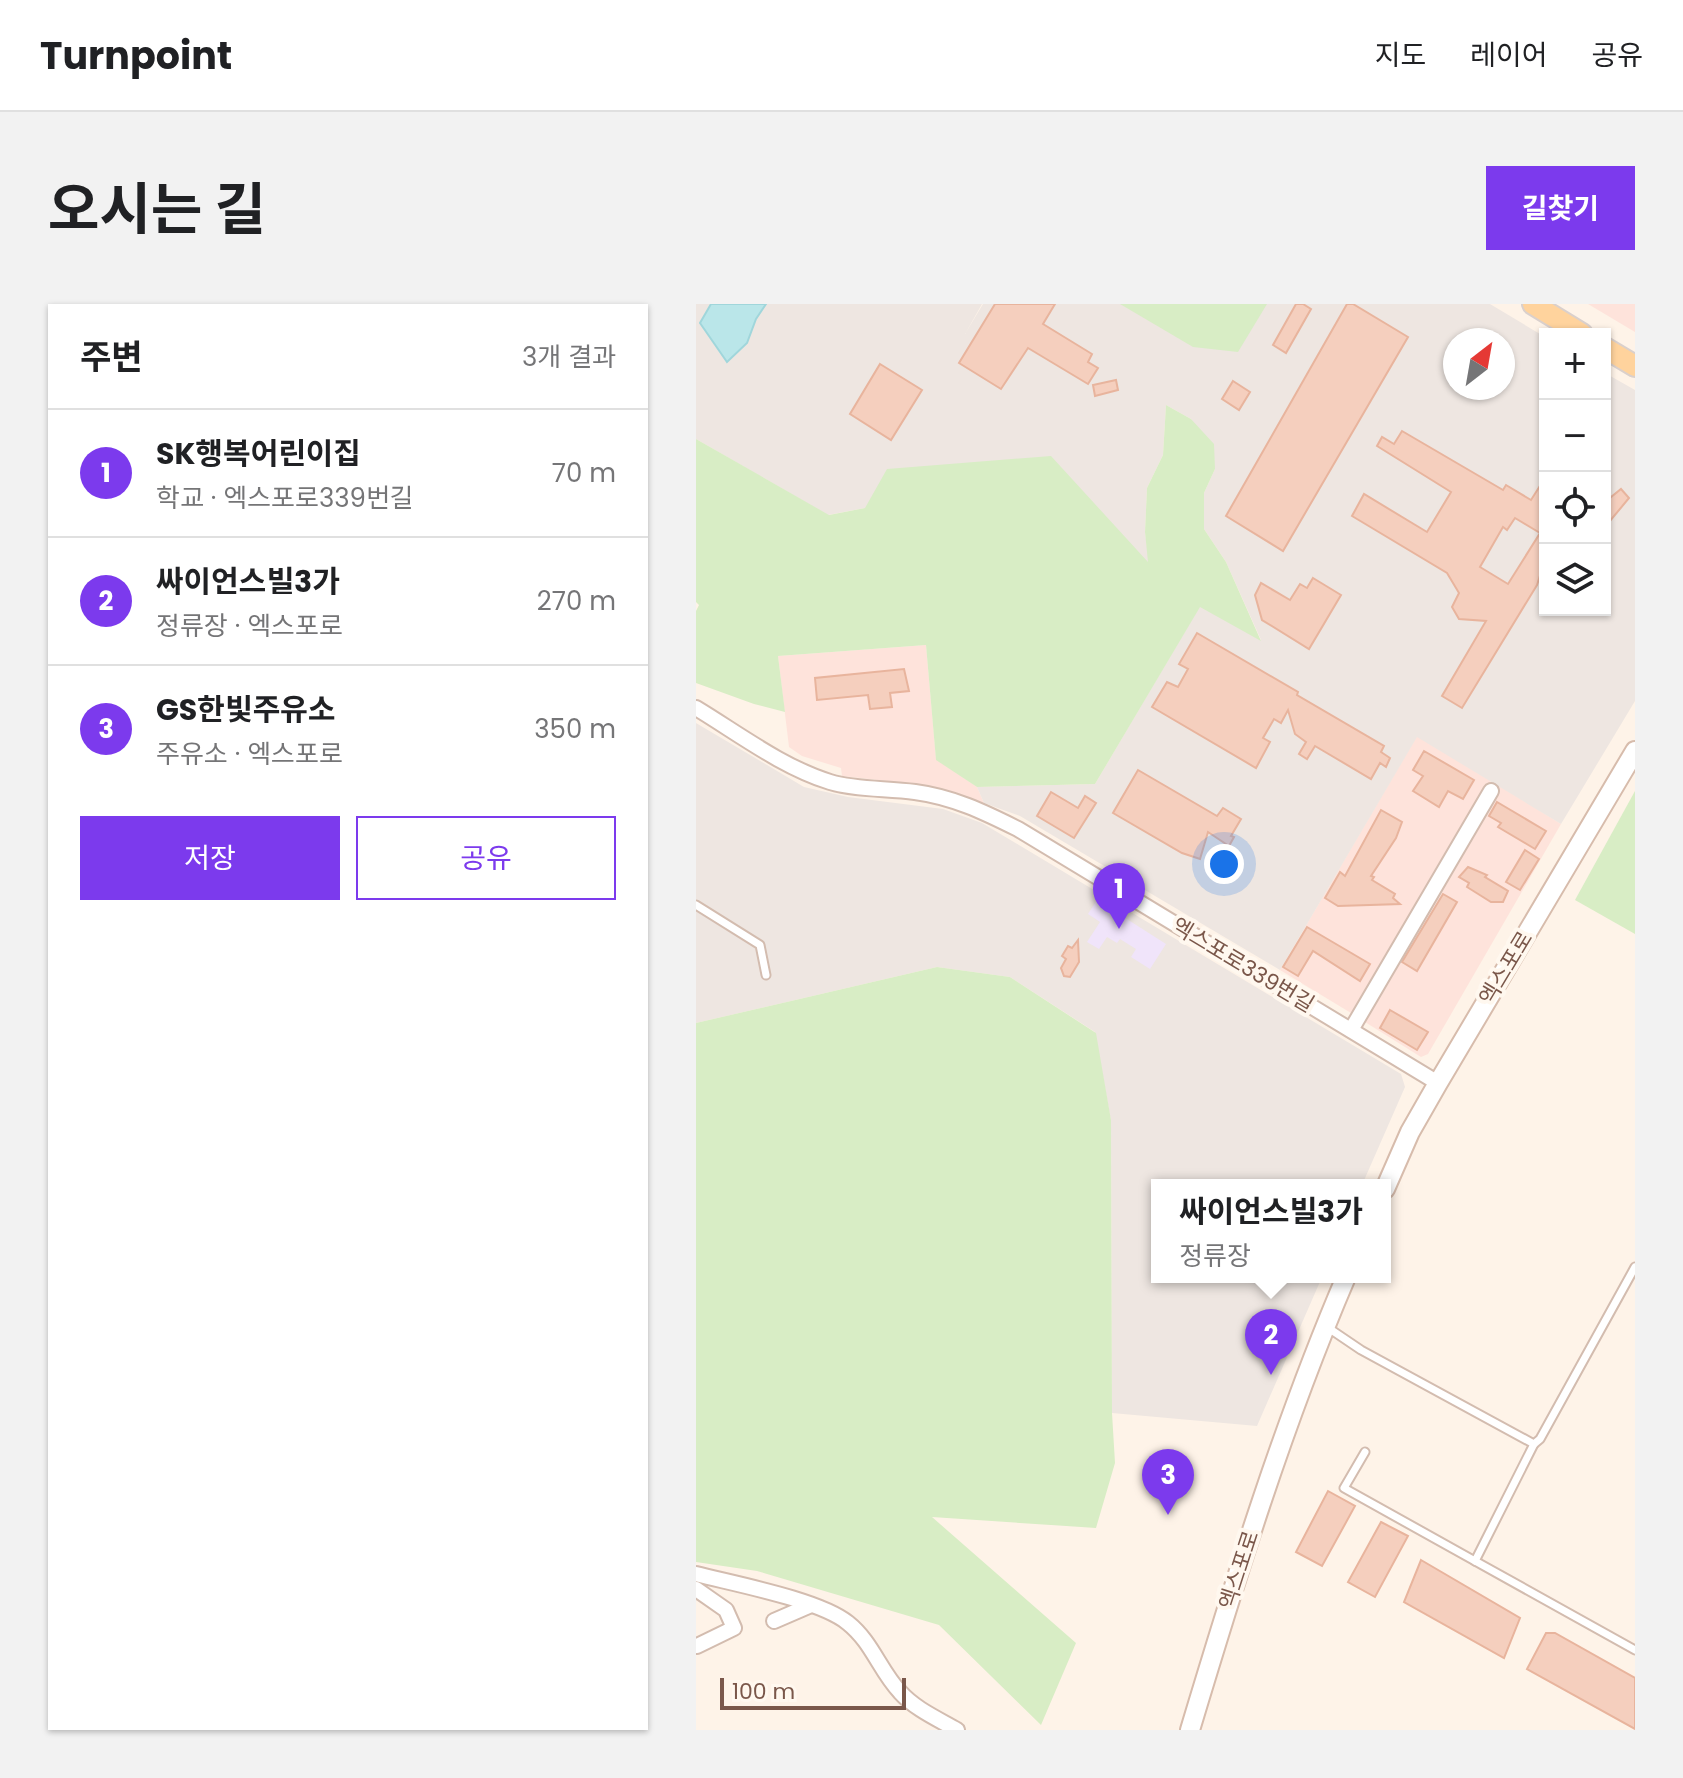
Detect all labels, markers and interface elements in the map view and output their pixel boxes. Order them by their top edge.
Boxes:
text: Turnpoint [40,29,232,82]
text: 지도 [1375,36,1426,75]
text: 레이어 [1470,36,1547,75]
text: 공유 [1591,36,1643,75]
button: 길찾기 [1486,166,1635,250]
text: 오시는 길 [48,170,266,249]
north arrow [1443,328,1515,400]
map controls [1539,328,1611,616]
button: + [1539,328,1611,400]
text: 주변 [80,333,143,381]
text: 3개 결과 [522,339,616,375]
button: − [1539,400,1611,472]
text: SK행복어린이집 [156,432,361,475]
text: 1 [101,455,111,491]
text: 70 m [552,455,616,491]
button: locate [1539,472,1611,544]
text: 학교 · 엑스포로339번길 [156,480,414,516]
button: layers [1539,544,1611,616]
text: 싸이언스빌3가 [156,560,340,603]
text: 2 [99,583,113,619]
text: 270 m [537,583,616,619]
text: 정류장 · 엑스포로 [156,608,343,644]
text: GS한빛주유소 [156,688,335,731]
text: 3 [98,711,114,747]
text: 350 m [534,711,616,747]
text: 주유소 · 엑스포로 [156,736,343,772]
button: 저장 [80,816,340,900]
button: 공유 [356,816,616,900]
your location [1204,844,1244,884]
pin: 1 [1093,863,1145,929]
street label: 엑스포로339번길 [1166,910,1320,1020]
street label: 엑스포로 [1472,925,1540,1011]
popup [1151,1179,1391,1283]
text: 싸이언스빌3가 [1179,1190,1363,1233]
text: 정류장 [1179,1238,1251,1274]
pin: 2 [1245,1309,1297,1375]
pin: 3 [1142,1449,1194,1515]
street label: 엑스포로 [1212,1527,1266,1613]
scale bar [720,1674,906,1710]
text: 100 m [732,1676,795,1707]

